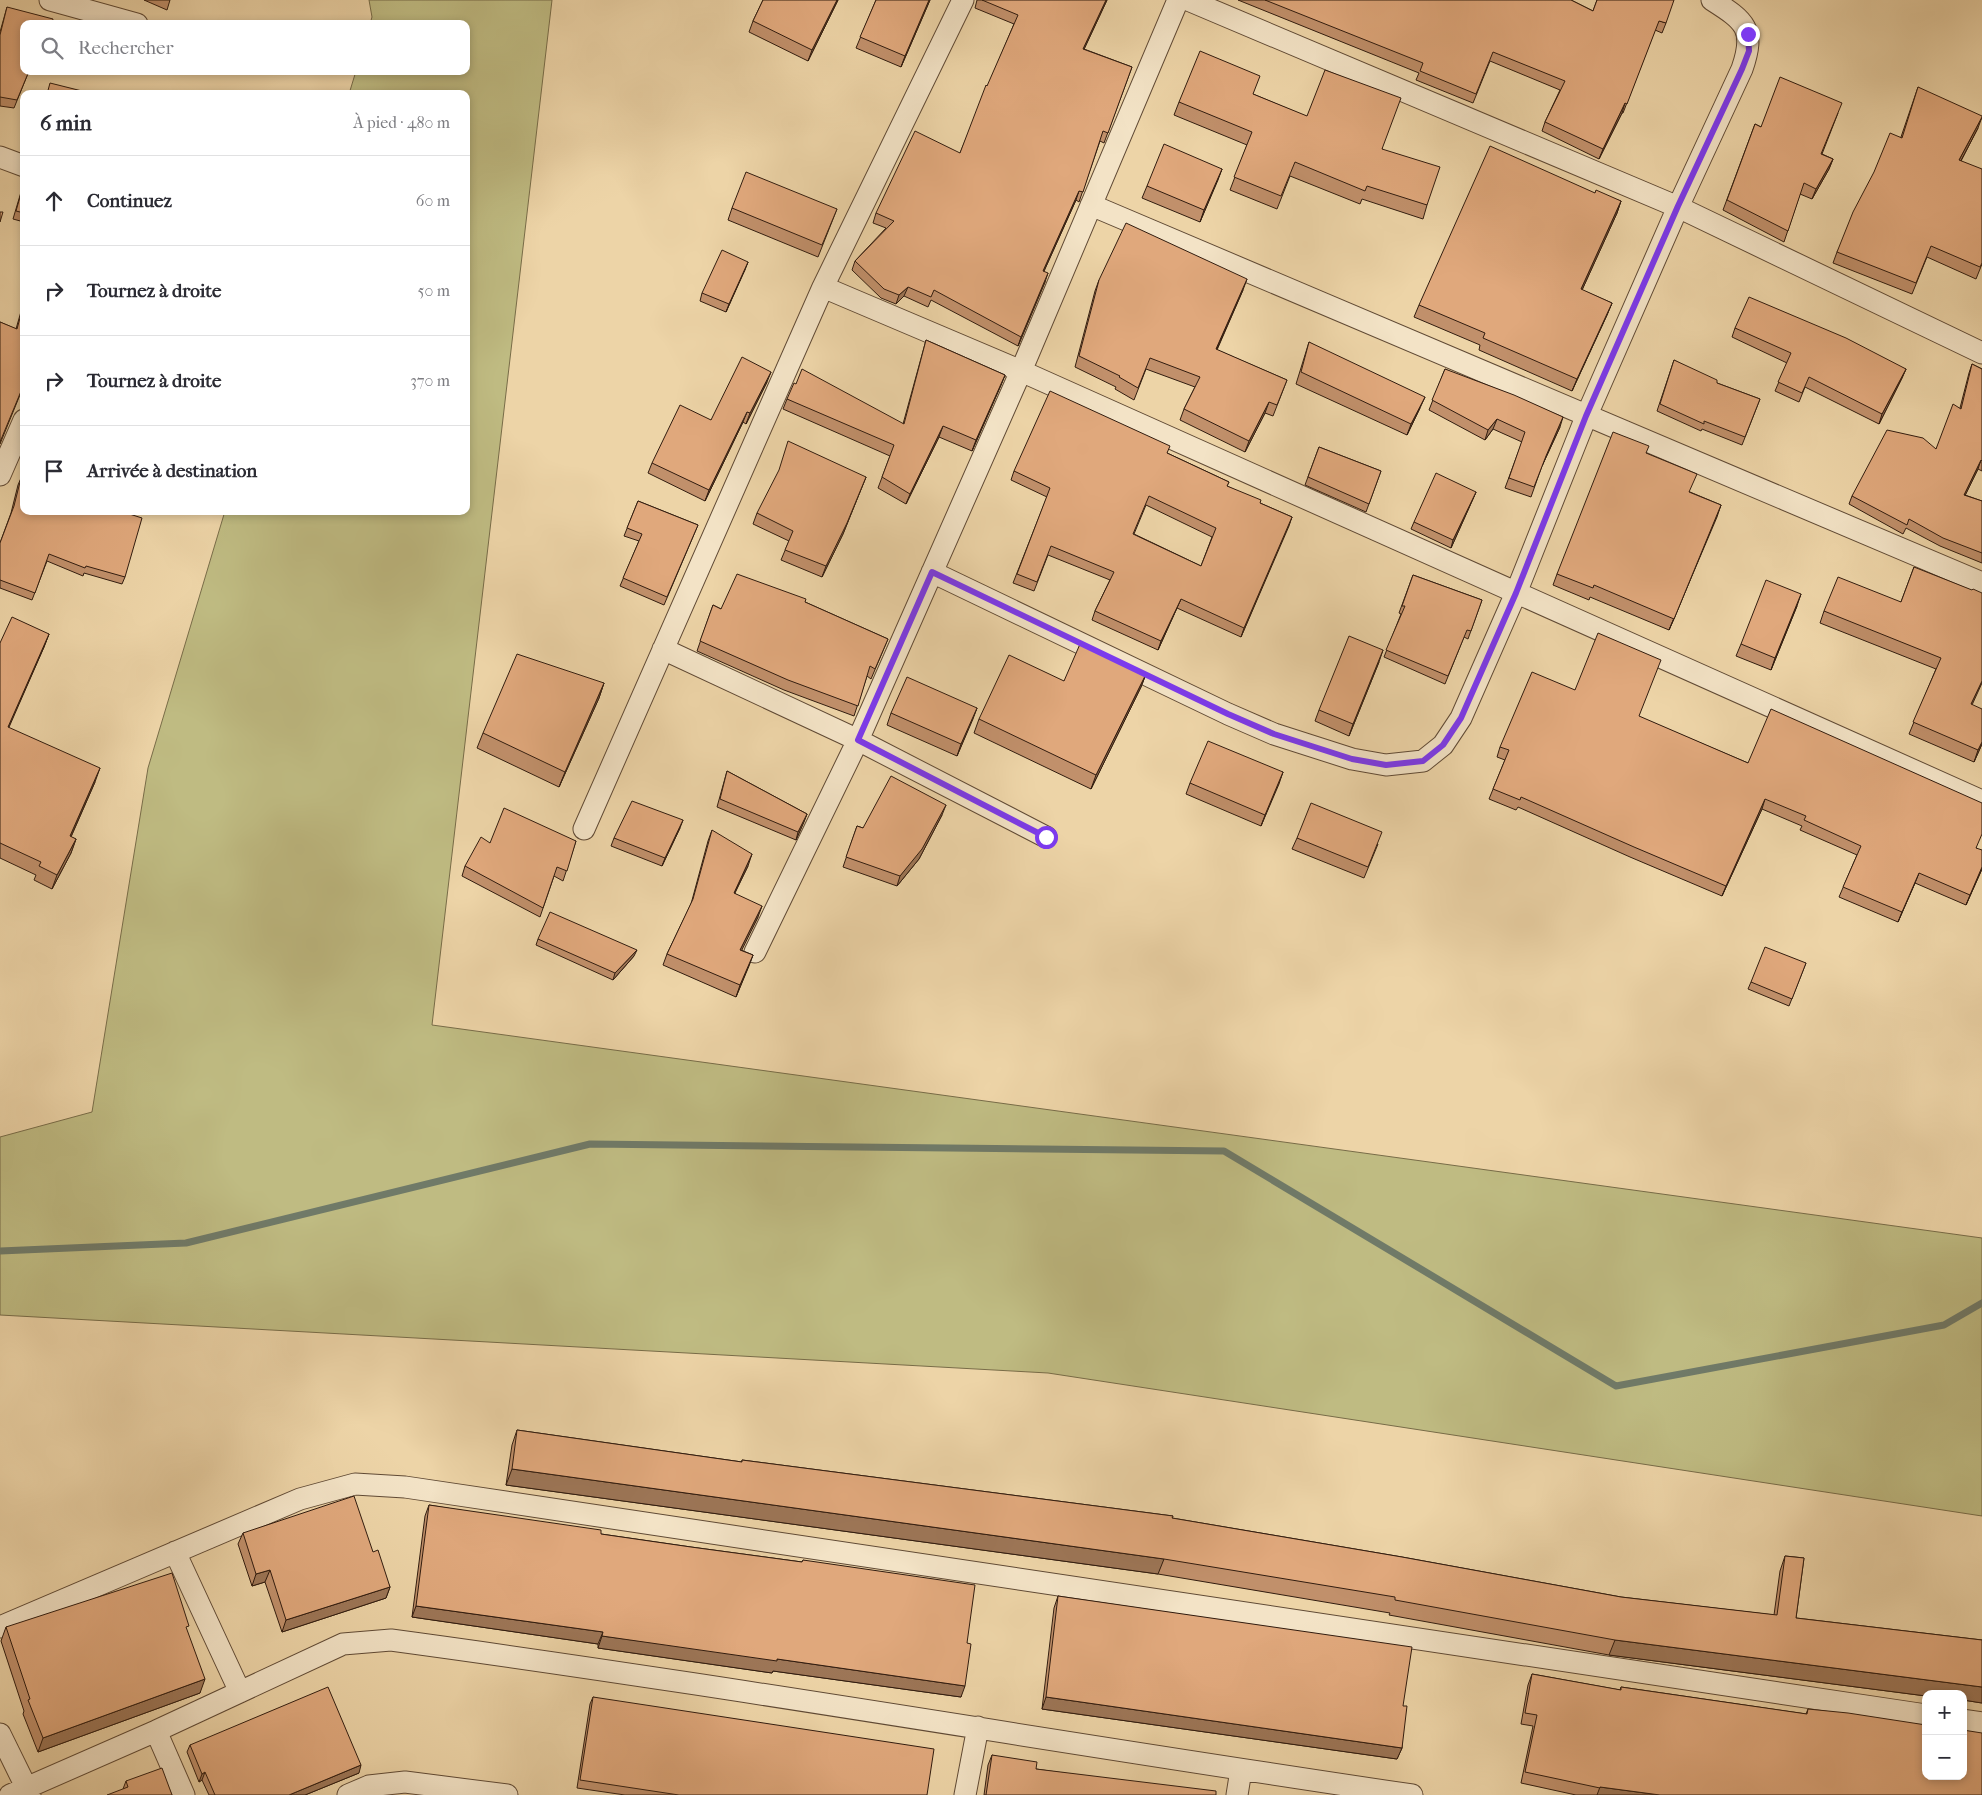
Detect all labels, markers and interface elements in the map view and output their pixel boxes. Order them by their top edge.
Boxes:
search box [20,20,470,75]
route end [1737,23,1760,46]
icon: search [38,34,66,62]
text: Rechercher [78,37,174,59]
text: 6 min [40,111,92,135]
text: À pied · 480 m [353,113,450,132]
icon: ahead [40,187,68,215]
text: Continuez [87,190,172,212]
text: 60 m [416,191,450,210]
icon: right [40,277,68,305]
text: Tournez à droite [87,280,221,302]
text: 50 m [418,281,450,300]
icon: right [40,367,68,395]
text: Tournez à droite [87,370,221,392]
text: 370 m [410,371,450,390]
icon: arrive [40,457,68,485]
text: Arrivée à destination [87,460,257,482]
route start [1035,826,1058,849]
map controls [1922,1690,1967,1780]
button: + [1922,1690,1967,1735]
button: − [1922,1735,1967,1780]

